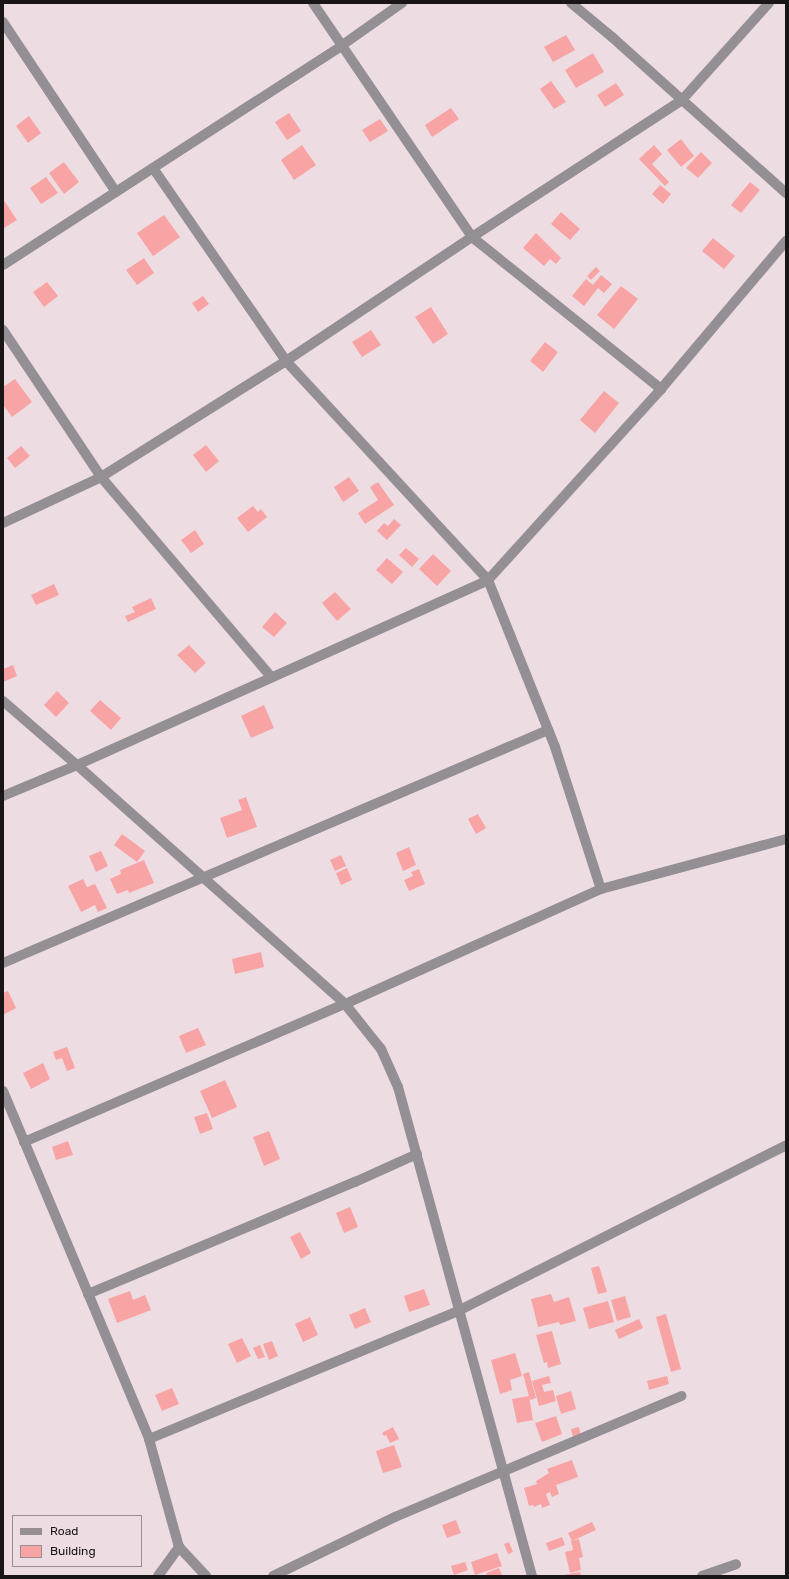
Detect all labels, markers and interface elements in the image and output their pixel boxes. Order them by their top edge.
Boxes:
legend [12,1515,142,1567]
text: Road [50,1524,78,1538]
text: Building [50,1544,96,1558]

